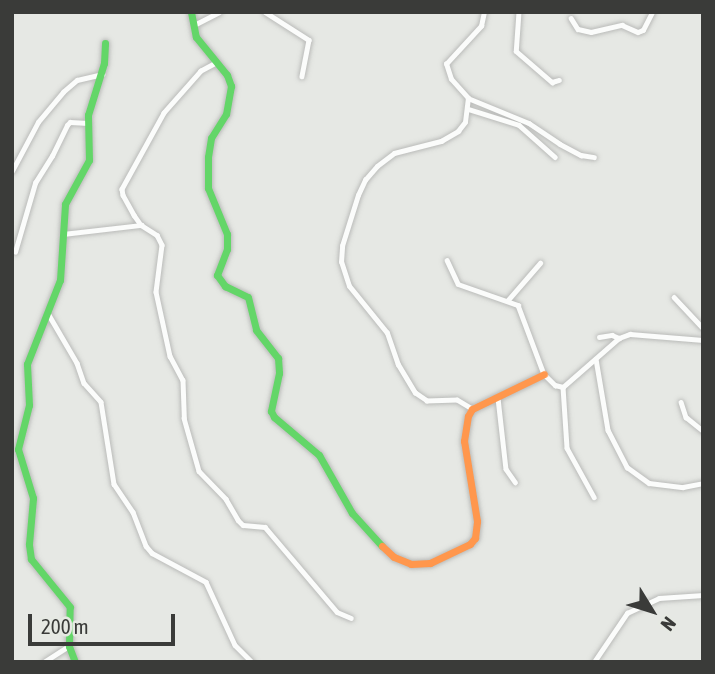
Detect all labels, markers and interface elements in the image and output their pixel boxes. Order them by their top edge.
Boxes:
north arrow [617,576,687,646]
scale bar [32,600,178,644]
text: N [656,613,681,635]
text: 200 m [41,614,89,638]

